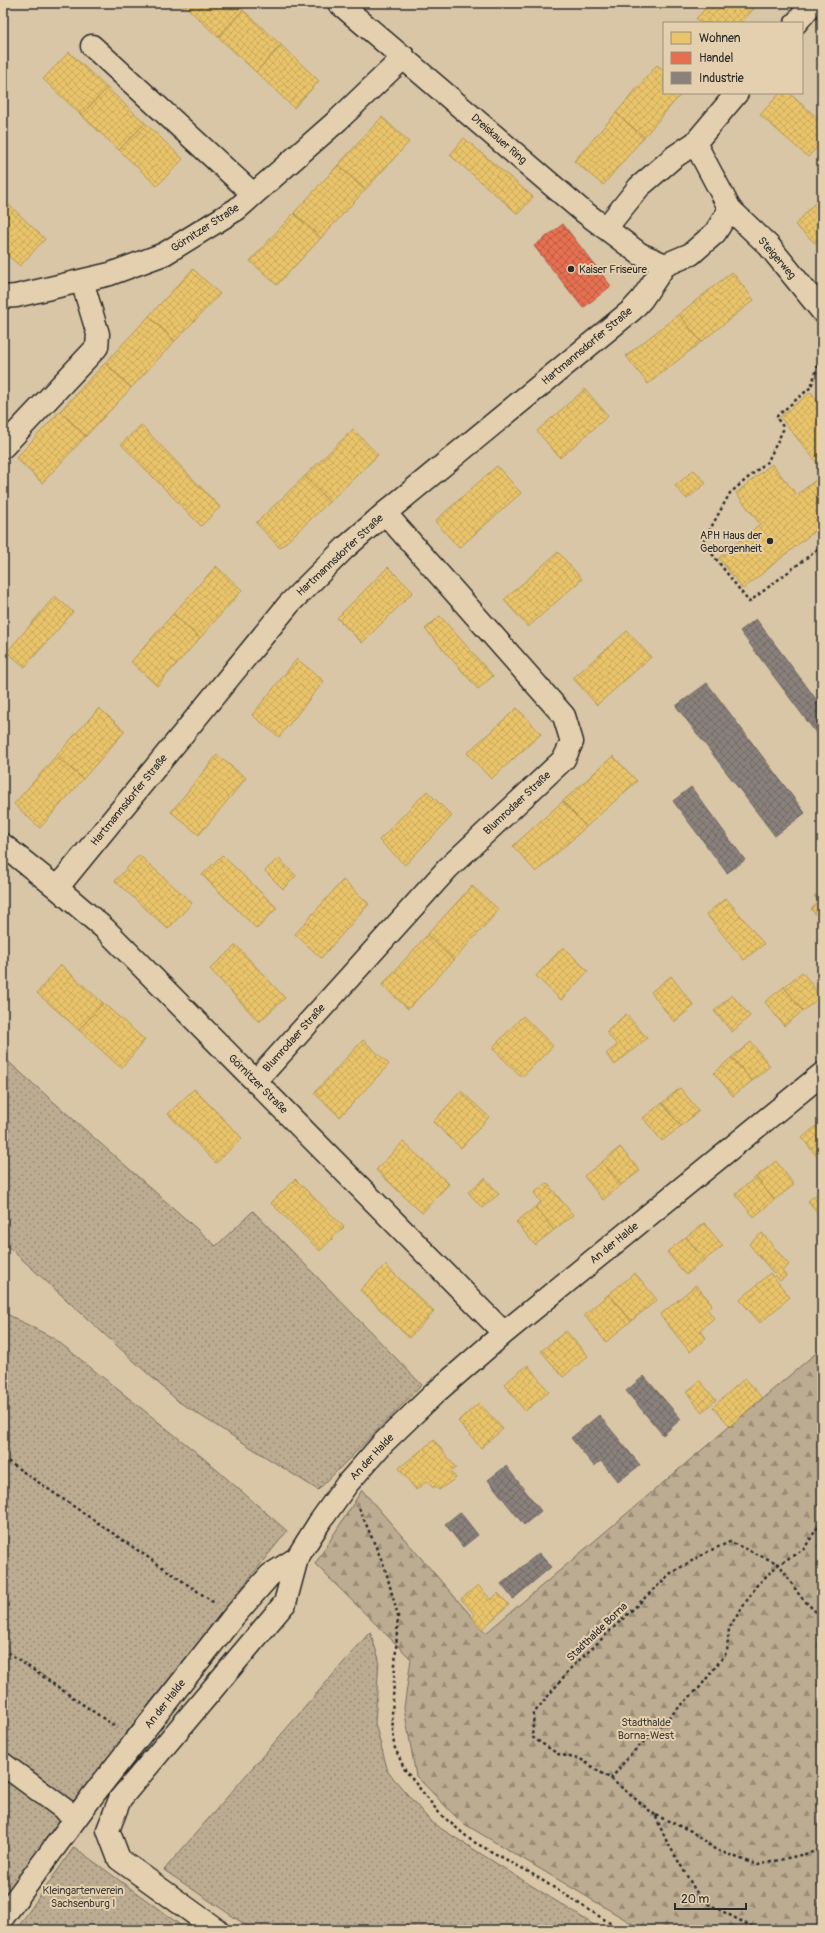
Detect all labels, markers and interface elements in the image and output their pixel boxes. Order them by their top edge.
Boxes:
legend [663,22,803,94]
text: Wohnen [699,31,741,46]
text: Handel [699,51,734,66]
text: Industrie [699,71,744,86]
street label: Dreiskauer Ring [468,111,530,167]
street label: Görnitzer Straße [168,201,242,255]
street label: Steigerweg [755,234,799,282]
place label: Kaiser Friseure [579,263,647,276]
marker: Kaiser Friseure [566,264,576,274]
street label: Hartmannsdorfer Straße [539,304,635,388]
street label: Hartmannsdorfer Straße [294,511,387,599]
place label: APH Haus der Geborgenheit [700,529,763,555]
marker: APH Haus der Geborgenheit [765,536,775,546]
street label: Hartmannsdorfer Straße [88,751,170,848]
street label: Blumrodaer Straße [481,768,554,837]
street label: Blumrodaer Straße [260,1001,328,1075]
street label: Görnitzer Straße [226,1052,291,1117]
street label: An der Halde [587,1219,641,1266]
street label: An der Halde [347,1431,397,1483]
street label: Stadthalde Borna [564,1600,630,1664]
street label: An der Halde [142,1676,189,1731]
park label: Stadthalde Borna-West [618,1716,675,1742]
park label: Kleingartenverein Sachsenburg I [43,1884,123,1910]
scale bar [675,1885,746,1911]
text: 20 m [681,1892,710,1907]

